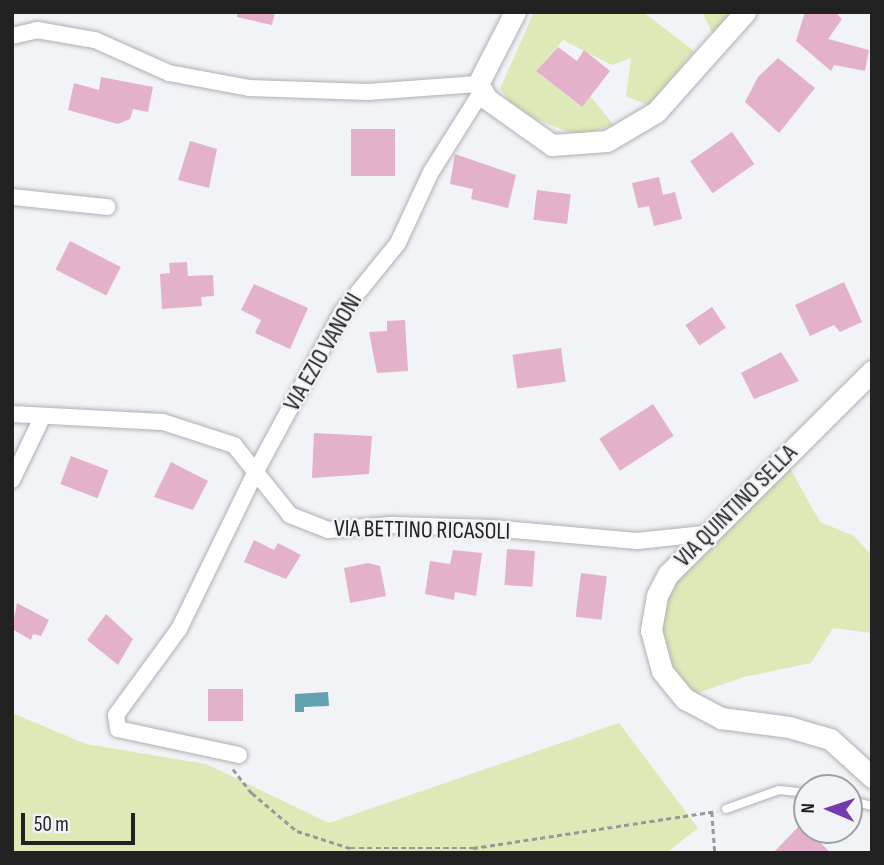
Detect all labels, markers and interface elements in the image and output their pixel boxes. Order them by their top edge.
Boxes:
street label: VIA EZIO VANONI [278,288,368,416]
street label: VIA QUINTINO SELLA [669,439,803,573]
street label: VIA BETTINO RICASOLI [334,514,510,546]
north arrow [793,774,863,844]
scale bar [24,798,138,842]
text: N [797,803,820,814]
text: 50 m [34,812,69,837]

